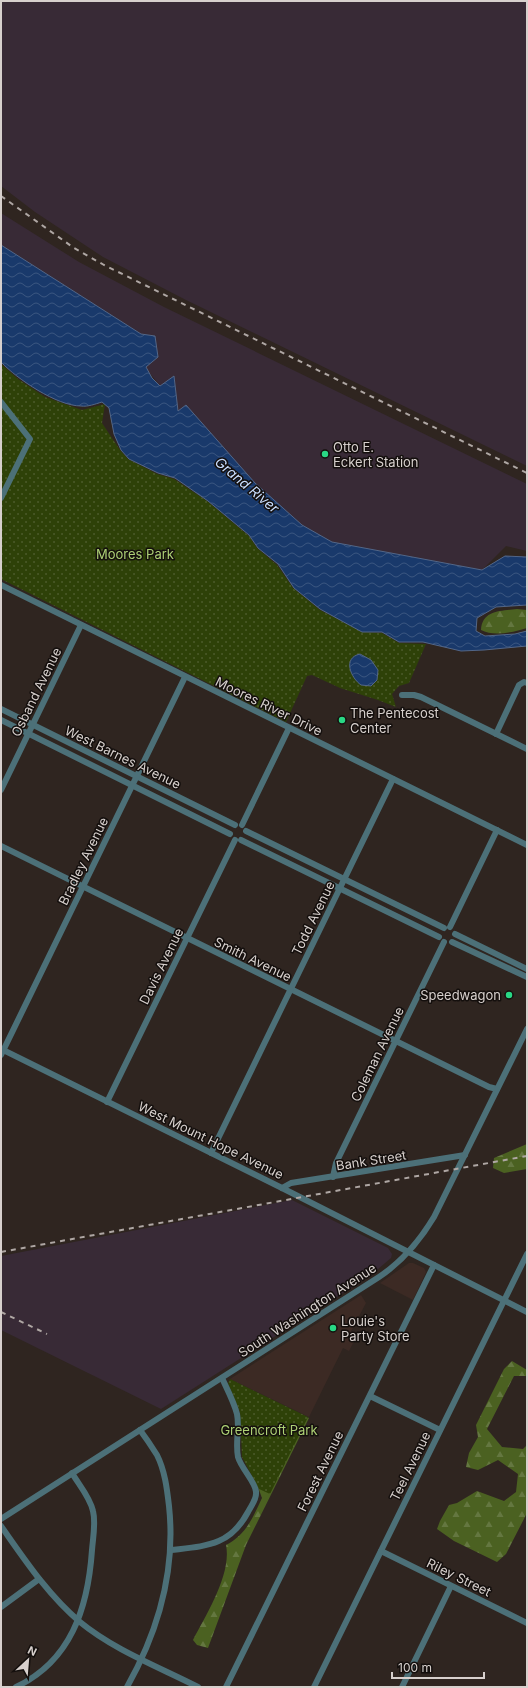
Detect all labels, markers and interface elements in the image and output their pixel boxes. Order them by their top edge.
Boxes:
place label: Otto E. Eckert Station [333,439,419,470]
marker: Otto E. Eckert Station [320,449,330,459]
water label: Grand River [212,453,283,517]
park label: Moores Park [96,546,174,562]
street label: Osband Avenue [8,645,64,739]
street label: Moores River Drive [213,673,325,739]
place label: The Pentecost Center [350,705,439,736]
marker: The Pentecost Center [337,715,347,725]
street label: West Barnes Avenue [62,722,184,792]
street label: Bradley Avenue [55,814,111,908]
street label: Todd Avenue [288,878,338,958]
street label: Davis Avenue [136,925,186,1007]
street label: Smith Avenue [212,933,294,985]
place label: Speedwagon [420,987,501,1003]
marker: Speedwagon [504,990,514,1000]
street label: Coleman Avenue [347,1004,407,1104]
street label: West Mount Hope Avenue [136,1098,286,1182]
street label: Bank Street [335,1147,407,1173]
street label: South Washington Avenue [235,1259,379,1361]
place label: Louie's Party Store [341,1313,410,1344]
marker: Louie's Party Store [328,1323,338,1333]
park label: Greencroft Park [220,1422,318,1438]
street label: Forest Avenue [294,1428,346,1514]
street label: Teel Avenue [386,1429,434,1503]
street label: Riley Street [424,1555,494,1599]
north arrow [8,1640,48,1680]
text: N [26,1643,39,1659]
scale bar [392,1654,484,1680]
text: 100 m [398,1660,432,1675]

